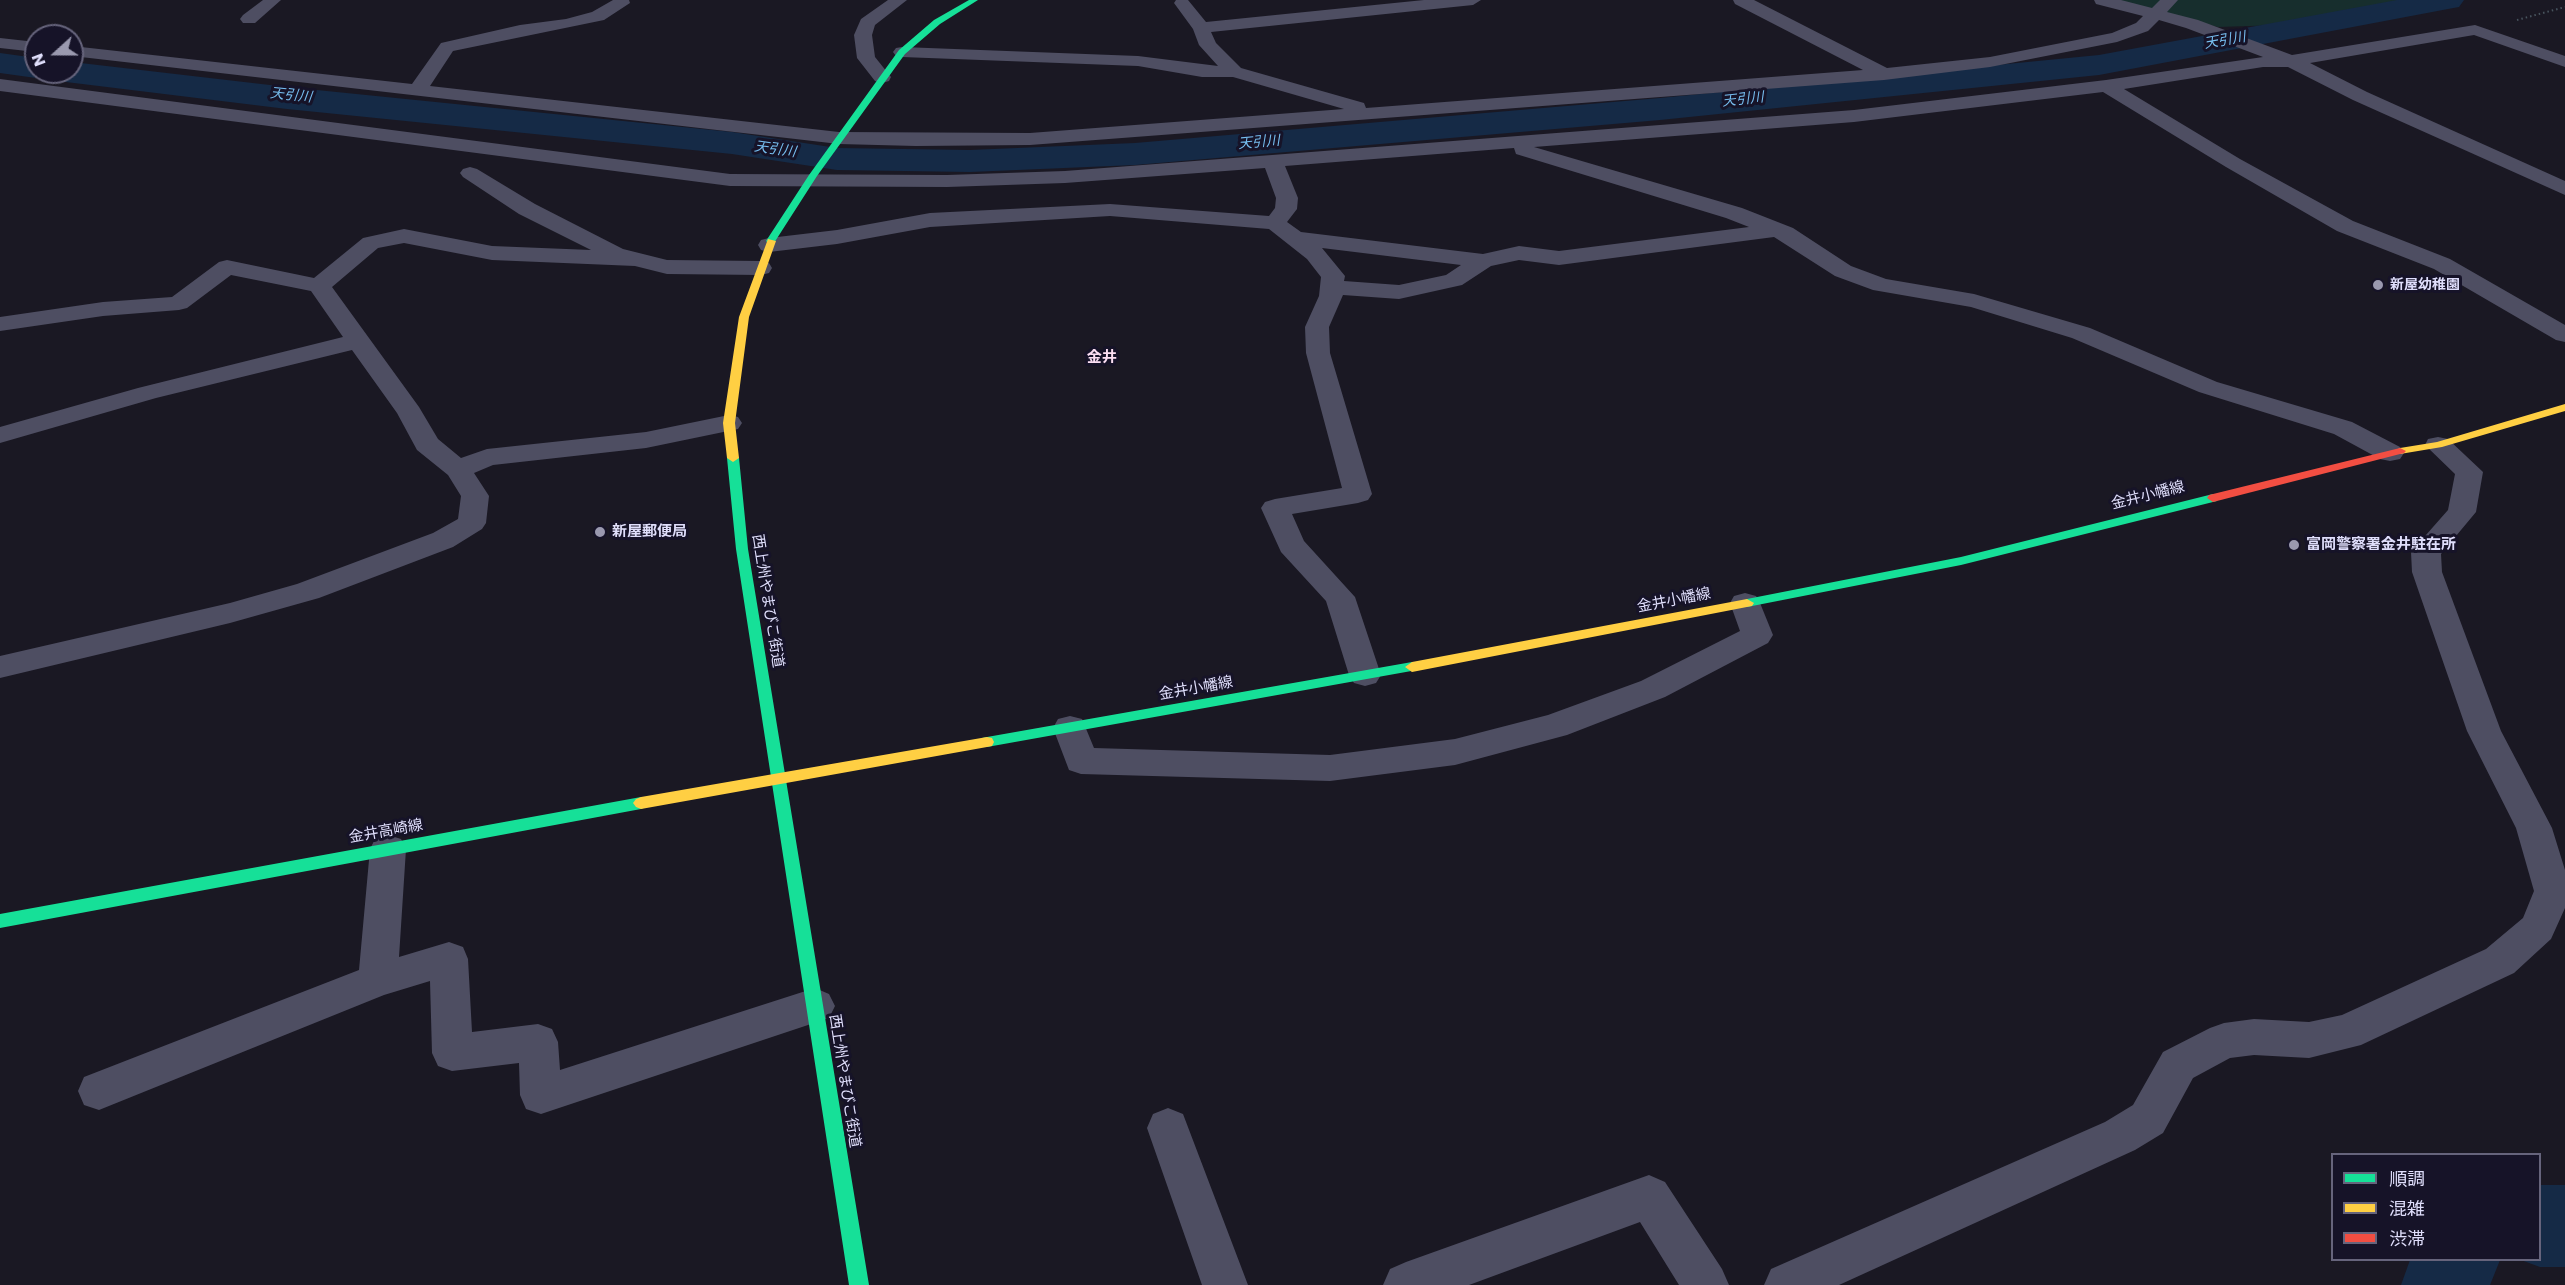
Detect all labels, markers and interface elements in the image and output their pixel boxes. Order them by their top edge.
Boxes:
north arrow [24,24,84,84]
water label: 天引川 [2203,29,2247,53]
text: N [26,50,51,70]
water label: 天引川 [269,85,313,107]
water label: 天引川 [1721,89,1765,111]
water label: 天引川 [1237,133,1281,153]
water label: 天引川 [753,139,797,161]
place label: 新屋幼稚園 [2390,277,2460,293]
marker: 新屋幼稚園 [2371,278,2385,292]
district label: 金井 [1087,349,1117,367]
street label: 金井小幡線 [2109,478,2187,514]
place label: 新屋郵便局 [612,523,687,541]
marker: 新屋郵便局 [593,525,607,539]
street label: 西上州やまびこ街道 [748,533,786,669]
place label: 富岡警察署金井駐在所 [2306,536,2456,554]
marker: 富岡警察署金井駐在所 [2287,538,2301,552]
street label: 金井小幡線 [1635,585,1713,617]
street label: 金井小幡線 [1158,674,1234,704]
street label: 金井高崎線 [348,817,424,847]
street label: 西上州やまびこ街道 [825,1013,863,1149]
legend [2331,1153,2541,1261]
text: 順調 [2389,1166,2425,1191]
text: 混雑 [2389,1196,2425,1221]
text: 渋滞 [2389,1226,2425,1251]

